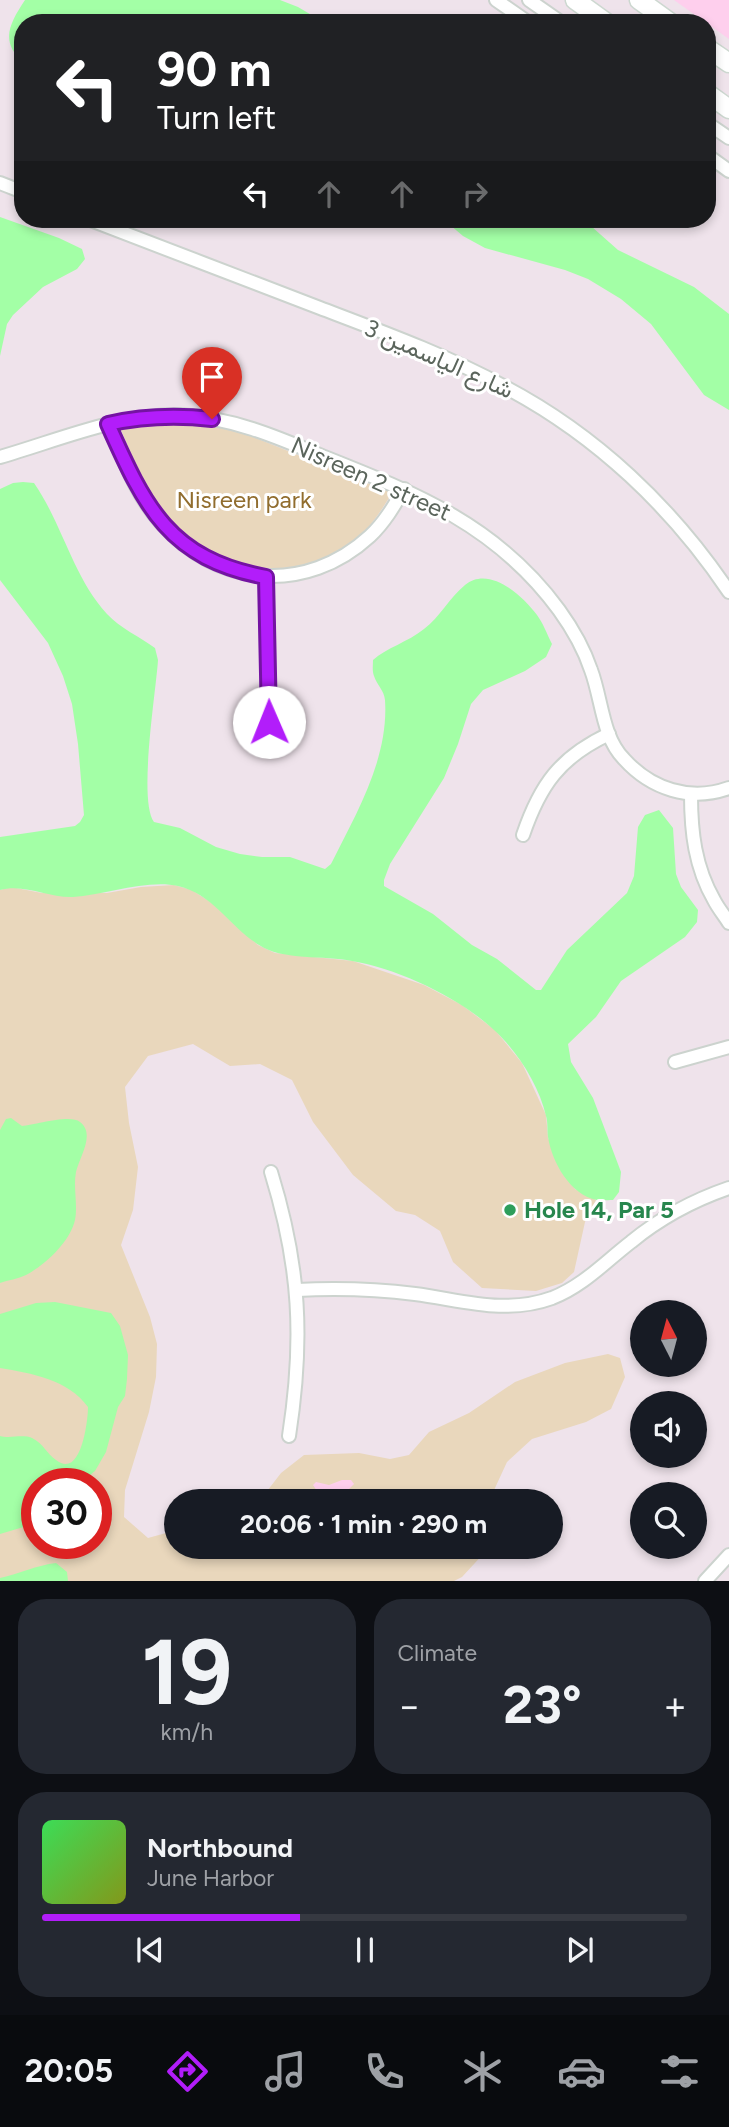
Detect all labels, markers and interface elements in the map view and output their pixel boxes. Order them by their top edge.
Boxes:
text: 90 m [157,39,272,98]
icon: left [42,42,133,133]
text: Turn left [157,99,276,137]
icon: left [237,175,275,213]
icon: ahead [310,175,348,213]
icon: ahead [383,175,421,213]
icon: right [456,175,494,213]
street label: شارع الياسمين 3 [359,313,518,406]
pin [182,347,242,419]
icon: arrive [193,358,231,396]
street label: Nisreen 2 street [287,430,456,527]
park label: Nisreen park [176,485,312,514]
position arrow [232,685,306,759]
place label: Hole 14, Par 5 [524,1195,674,1224]
marker: Hole 14, Par 5 [502,1202,518,1218]
north arrow [630,1300,707,1377]
map controls [630,1300,707,1559]
button: sound [630,1391,707,1468]
speed limit sign: 30 [21,1468,112,1559]
button: search [630,1482,707,1559]
text: 20:06 · 1 min · 290 m [240,1508,487,1540]
text: 19 [141,1618,232,1727]
text: Climate [398,1639,477,1667]
text: 23° [503,1674,582,1736]
text: − [398,1683,421,1729]
text: + [663,1683,687,1729]
text: km/h [160,1718,213,1746]
text: Northbound [147,1832,293,1864]
text: June Harbor [147,1864,274,1892]
icon: previous [131,1931,169,1969]
icon: pause [346,1931,384,1969]
icon: next [561,1931,599,1969]
icon: directions [163,2047,212,2096]
icon: music [261,2047,310,2096]
icon: phone [360,2047,409,2096]
icon: climate [458,2047,507,2096]
icon: car [557,2047,606,2096]
icon: filters [655,2047,704,2096]
text: 20:05 [25,2052,113,2090]

